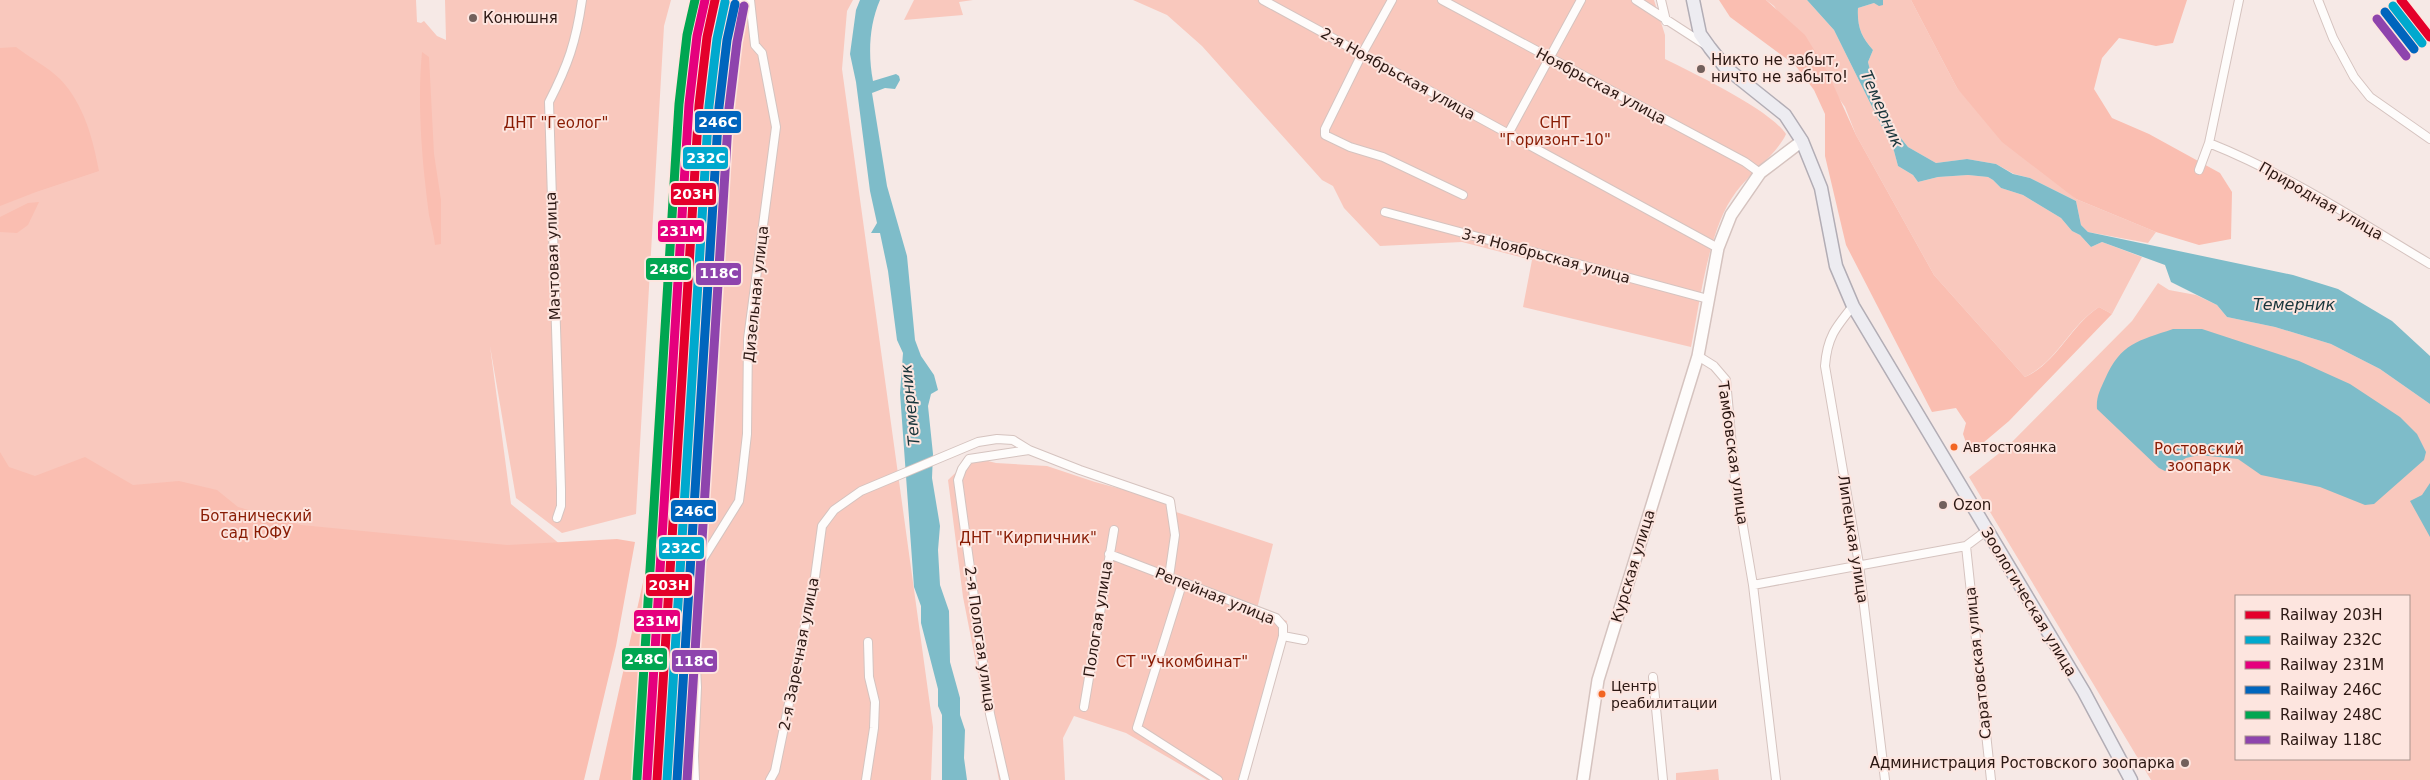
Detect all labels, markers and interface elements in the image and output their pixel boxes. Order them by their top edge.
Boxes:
place label: Конюшня [483,9,558,27]
marker: Конюшня [467,12,479,24]
street label: 2-я Ноябрьская улица [1318,24,1478,124]
street label: Ноябрьская улица [1533,44,1669,128]
place label: Никто не забыт, ничто не забыто! [1711,51,1848,86]
marker: Никто не забыт, ничто не забыто! [1695,63,1707,75]
water label: Темерник [1857,68,1908,151]
line badge: 246С [694,110,742,134]
park label: ДНТ "Геолог" [504,114,608,132]
text: 246С [698,114,738,130]
park label: СНТ "Горизонт-10" [1499,114,1611,149]
line badge: 232C [682,146,729,170]
text: 232C [686,150,726,166]
street label: Природная улица [2256,158,2386,244]
line badge: 203Н [670,182,717,206]
text: 203Н [673,186,713,202]
street label: Мачтовая улица [542,192,564,320]
line badge: 231М [657,219,705,243]
text: 231М [659,223,703,239]
street label: Дизельная улица [740,225,772,363]
street label: 3-я Ноябрьская улица [1460,225,1632,287]
line badge: 248С [645,257,692,281]
text: 248С [649,261,689,277]
line badge: 118С [695,262,742,286]
text: 118С [699,265,739,281]
water label: Темерник [2253,295,2335,314]
water label: Темерник [896,363,924,447]
street label: Тамбовская улица [1714,379,1752,526]
place label: Автостоянка [1963,439,2057,455]
park label: Ростовский зоопарк [2154,440,2244,475]
marker: Автостоянка [1949,442,1959,452]
street label: Липецкая улица [1834,473,1872,605]
place label: Ozon [1953,496,1991,514]
line badge: 246С [670,499,717,523]
marker: Ozon [1937,499,1949,511]
text: 246С [674,503,714,519]
park label: Ботанический сад ЮФУ [200,507,312,542]
street label: Курская улица [1607,507,1659,625]
street label: Зоологическая улица [1977,524,2081,680]
park label: ДНТ "Кирпичник" [959,529,1097,547]
line badge: 232C [658,536,705,560]
text: 232C [661,540,701,556]
street label: Пологая улица [1080,559,1116,679]
street label: Репейная улица [1153,564,1277,628]
street label: 2-я Пологая улица [961,565,999,713]
line badge: 203Н [645,573,693,597]
street label: 2-я Заречная улица [775,576,823,732]
text: 203Н [649,577,689,593]
street label: Саратовская улица [1961,586,1995,740]
legend [2235,595,2410,760]
text: Railway 203Н [2280,606,2383,624]
line badge: 231М [633,609,681,633]
text: 231М [635,613,679,629]
text: Railway 232C [2280,631,2382,649]
line badge: 248С [621,647,668,671]
line badge: 118С [671,649,718,673]
text: 248С [624,651,664,667]
text: 118С [674,653,714,669]
park label: СТ "Учкомбинат" [1116,653,1248,671]
text: Railway 231М [2280,656,2384,674]
place label: Центр реабилитации [1611,678,1717,711]
text: Railway 246С [2280,681,2382,699]
marker: Центр реабилитации [1597,689,1607,699]
text: Railway 248С [2280,706,2382,724]
text: Railway 118С [2280,731,2382,749]
place label: Администрация Ростовского зоопарка [1870,754,2175,772]
marker: Администрация Ростовского зоопарка [2179,757,2191,769]

